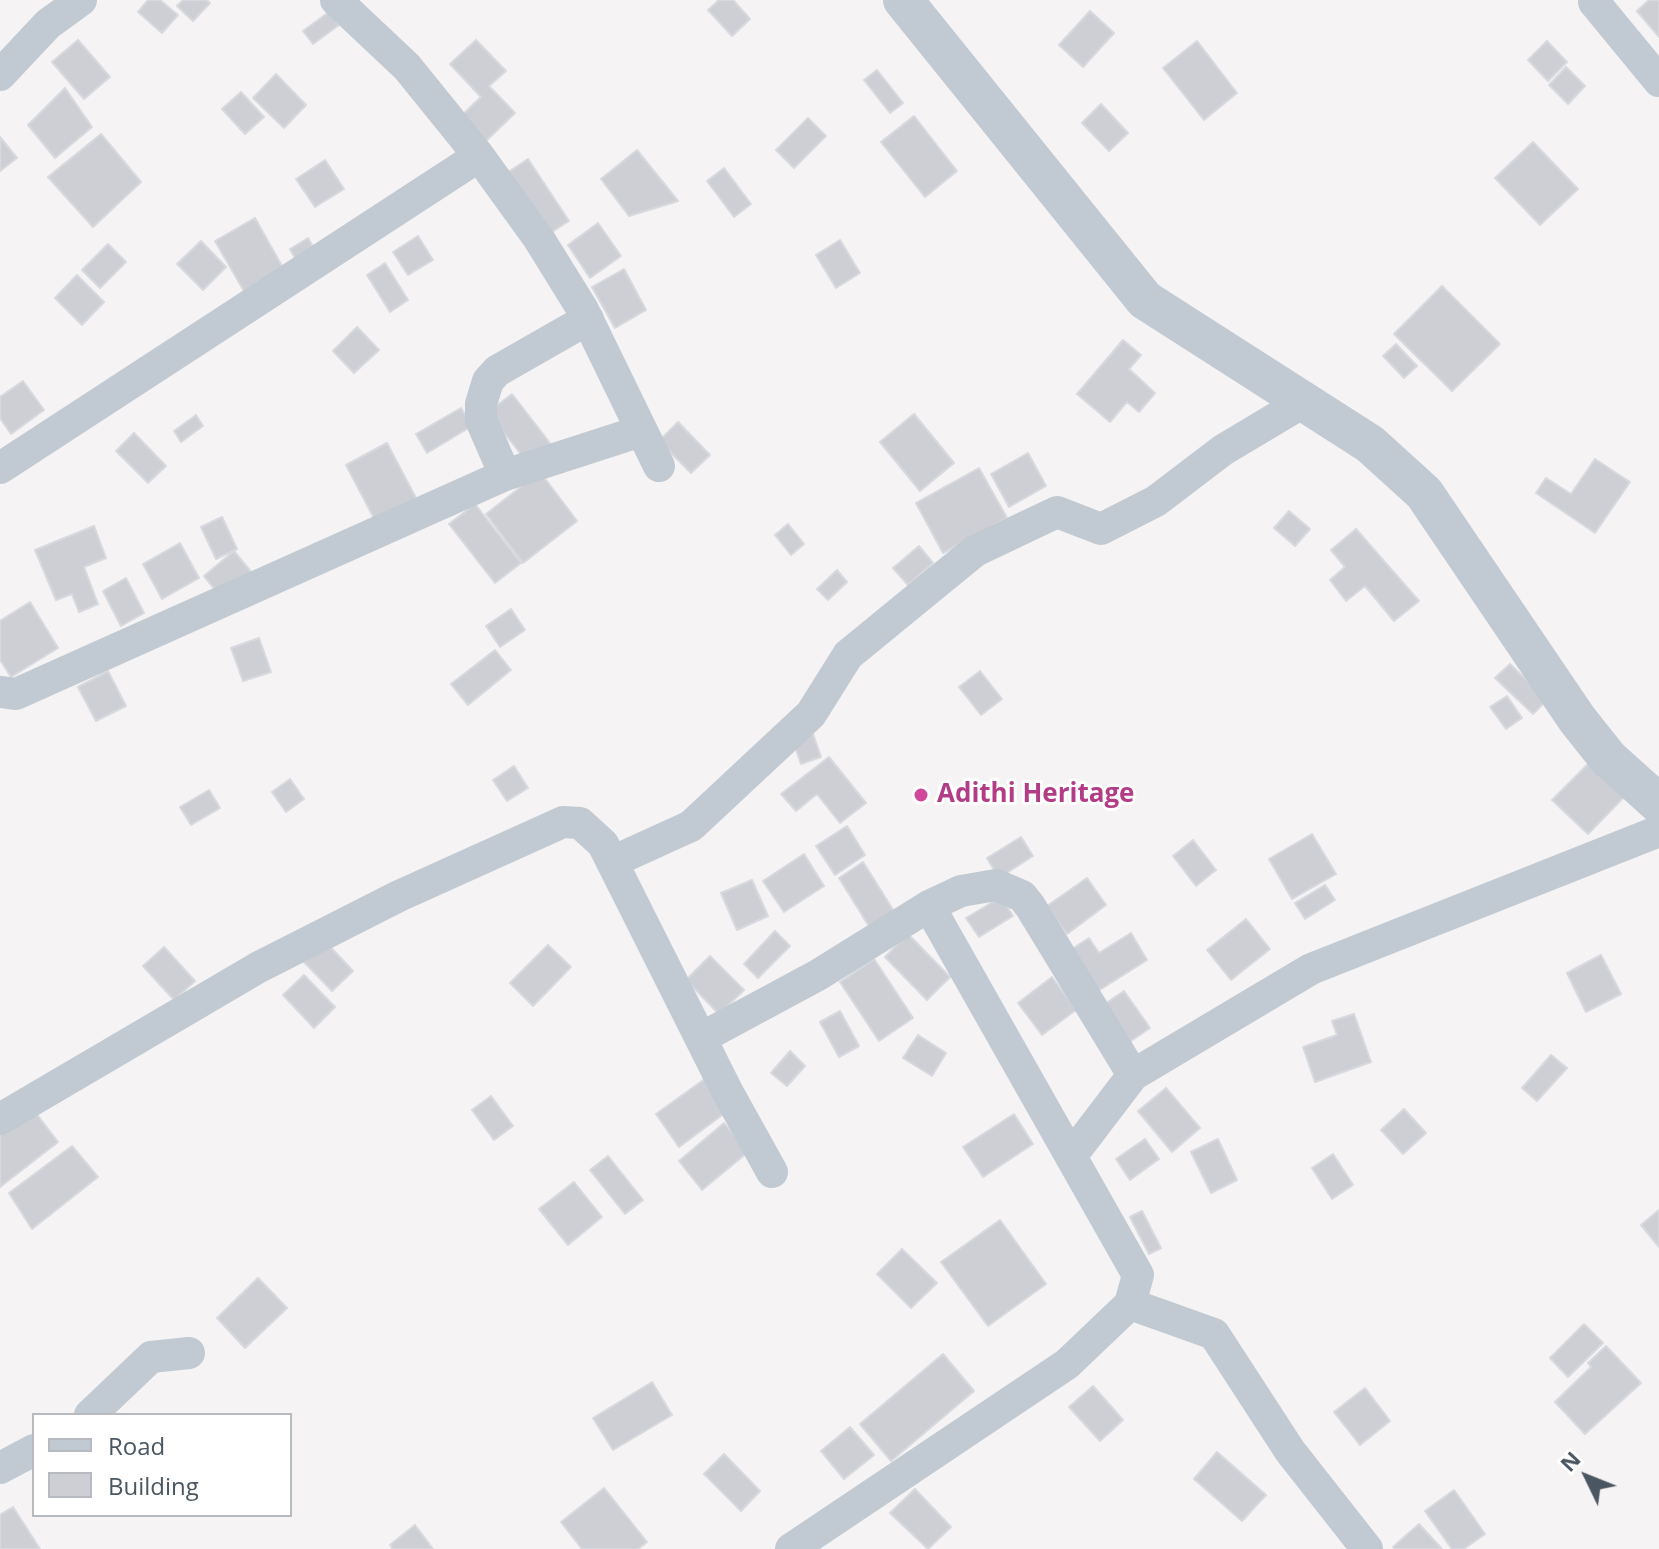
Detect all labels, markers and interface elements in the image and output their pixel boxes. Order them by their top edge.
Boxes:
place label: Adithi Heritage [937,779,1134,811]
marker: Adithi Heritage [912,786,930,804]
legend [32,1413,292,1517]
text: Road [108,1429,165,1462]
north arrow [1547,1437,1627,1517]
text: N [1552,1444,1587,1477]
text: Building [108,1469,199,1502]

